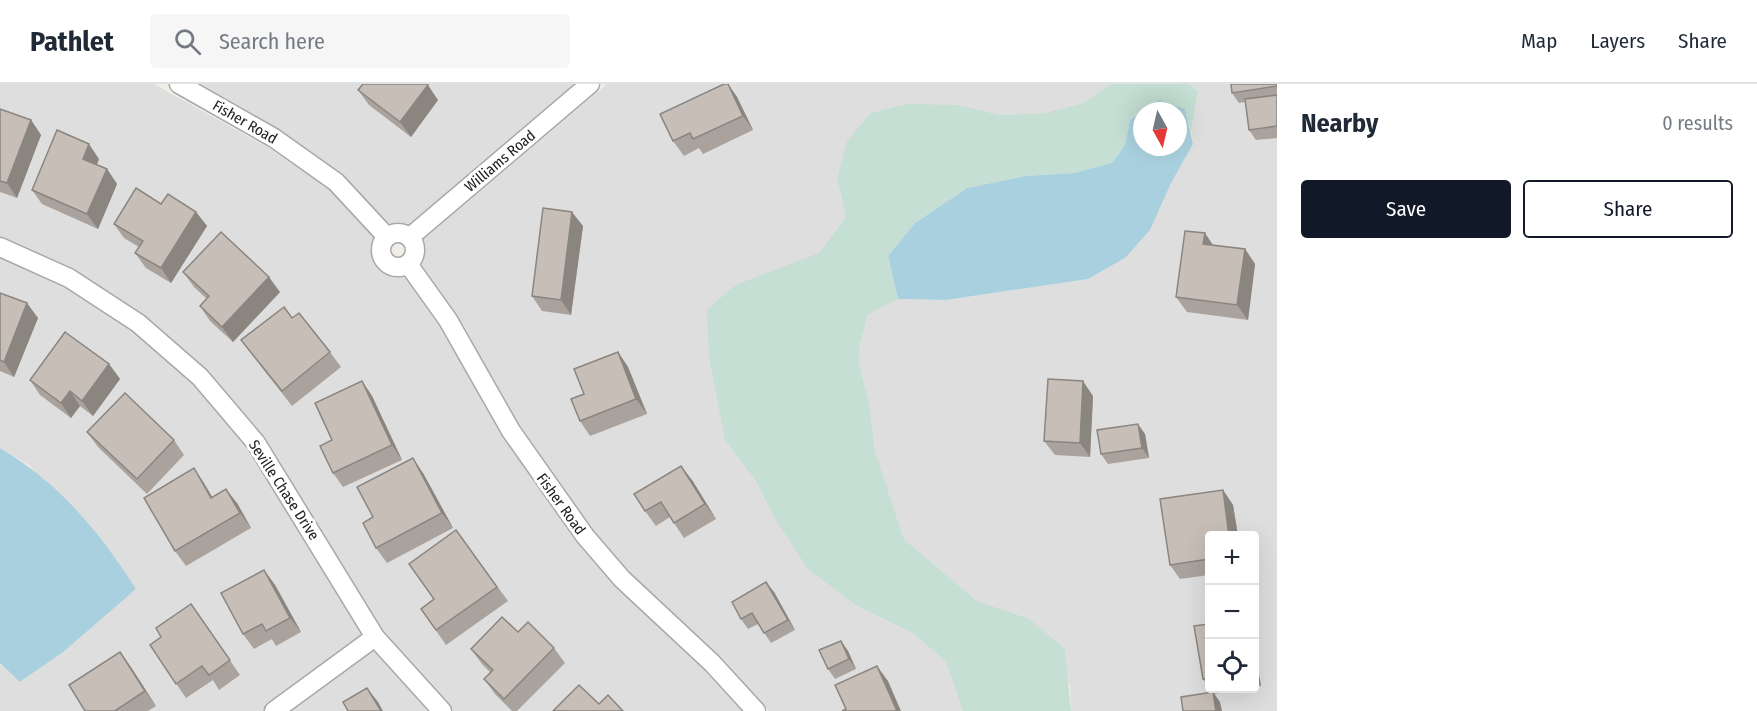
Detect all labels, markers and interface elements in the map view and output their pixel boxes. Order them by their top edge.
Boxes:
search box [150,14,570,68]
text: Pathlet [30,25,114,58]
icon: search [171,25,204,58]
text: Search here [219,28,325,55]
text: Map [1521,28,1557,54]
text: Layers [1590,28,1645,54]
text: Share [1678,28,1727,54]
street label: Fisher Road [210,96,280,148]
north arrow [1133,102,1187,156]
text: Nearby [1301,108,1378,139]
text: 0 results [1662,111,1733,135]
street label: Williams Road [461,126,539,196]
button: Save [1301,180,1511,238]
button: Share [1523,180,1733,238]
street label: Seville Chase Drive [245,437,323,543]
street label: Fisher Road [533,470,589,538]
map controls [1205,531,1259,693]
button: + [1205,531,1259,585]
button: − [1205,585,1259,639]
button: locate [1205,639,1259,693]

